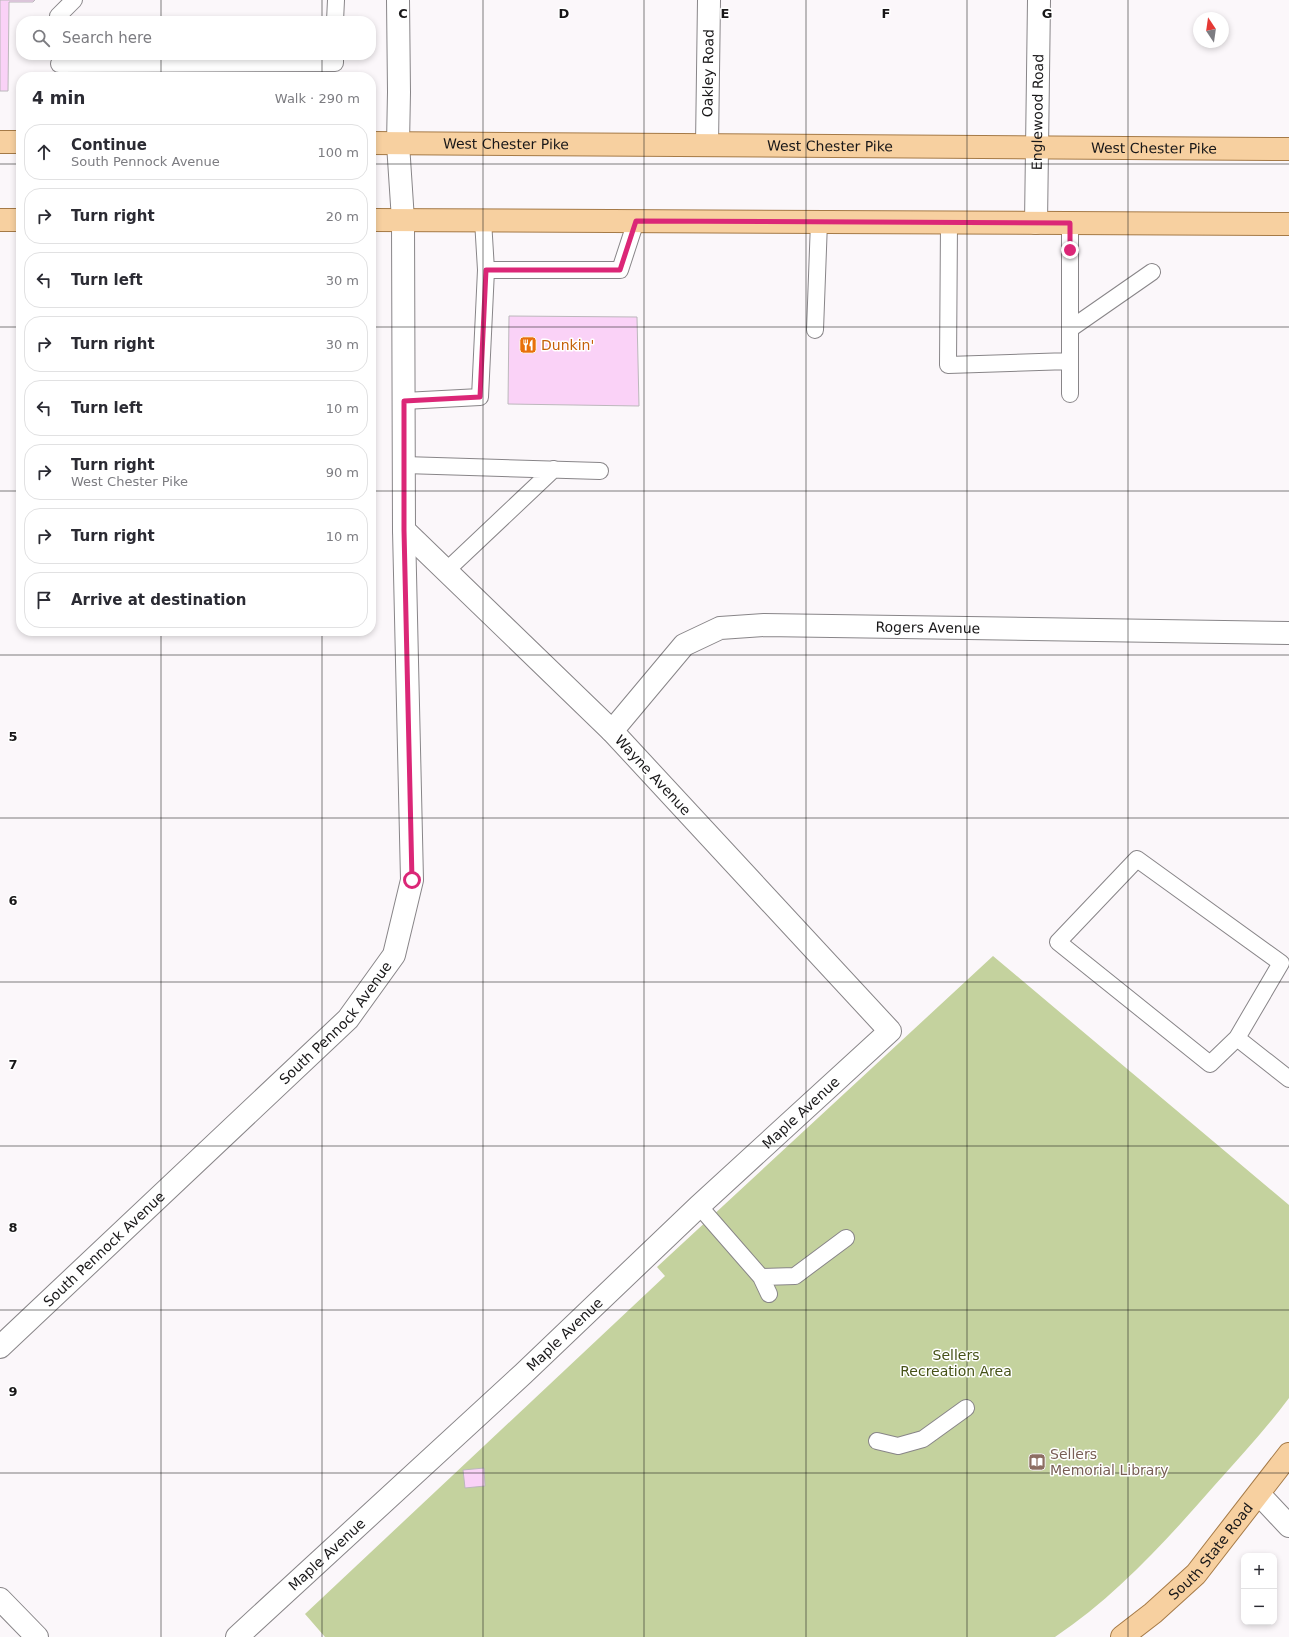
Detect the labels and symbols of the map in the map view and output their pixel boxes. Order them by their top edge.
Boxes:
text: C [398,6,408,21]
text: D [559,6,570,21]
text: E [721,6,729,21]
text: F [882,6,890,21]
text: G [1042,6,1052,21]
north arrow [1193,12,1229,48]
street label: Oakley Road [699,29,717,117]
street label: Englewood Road [1029,54,1046,170]
street label: West Chester Pike [443,135,569,152]
street label: West Chester Pike [767,138,893,154]
street label: West Chester Pike [1091,140,1217,157]
route end [1061,241,1079,259]
restaurant icon: Dunkin' [518,335,538,355]
place label: Dunkin' [541,337,594,353]
street label: Rogers Avenue [875,619,980,636]
text: 5 [8,729,18,744]
street label: Wayne Avenue [612,732,694,818]
route start [403,871,421,889]
text: 6 [8,893,18,908]
street label: South Pennock Avenue [276,958,395,1088]
text: 7 [8,1057,18,1072]
street label: Maple Avenue [759,1073,843,1152]
street label: South Pennock Avenue [40,1188,168,1310]
text: 8 [8,1220,18,1235]
street label: Maple Avenue [523,1294,606,1374]
park label: Sellers Recreation Area [900,1347,1012,1379]
text: 9 [8,1384,18,1399]
place label: Sellers Memorial Library [1050,1446,1168,1478]
library icon: Sellers Memorial Library [1027,1452,1047,1472]
street label: South State Road [1165,1500,1256,1603]
street label: Maple Avenue [285,1515,369,1594]

